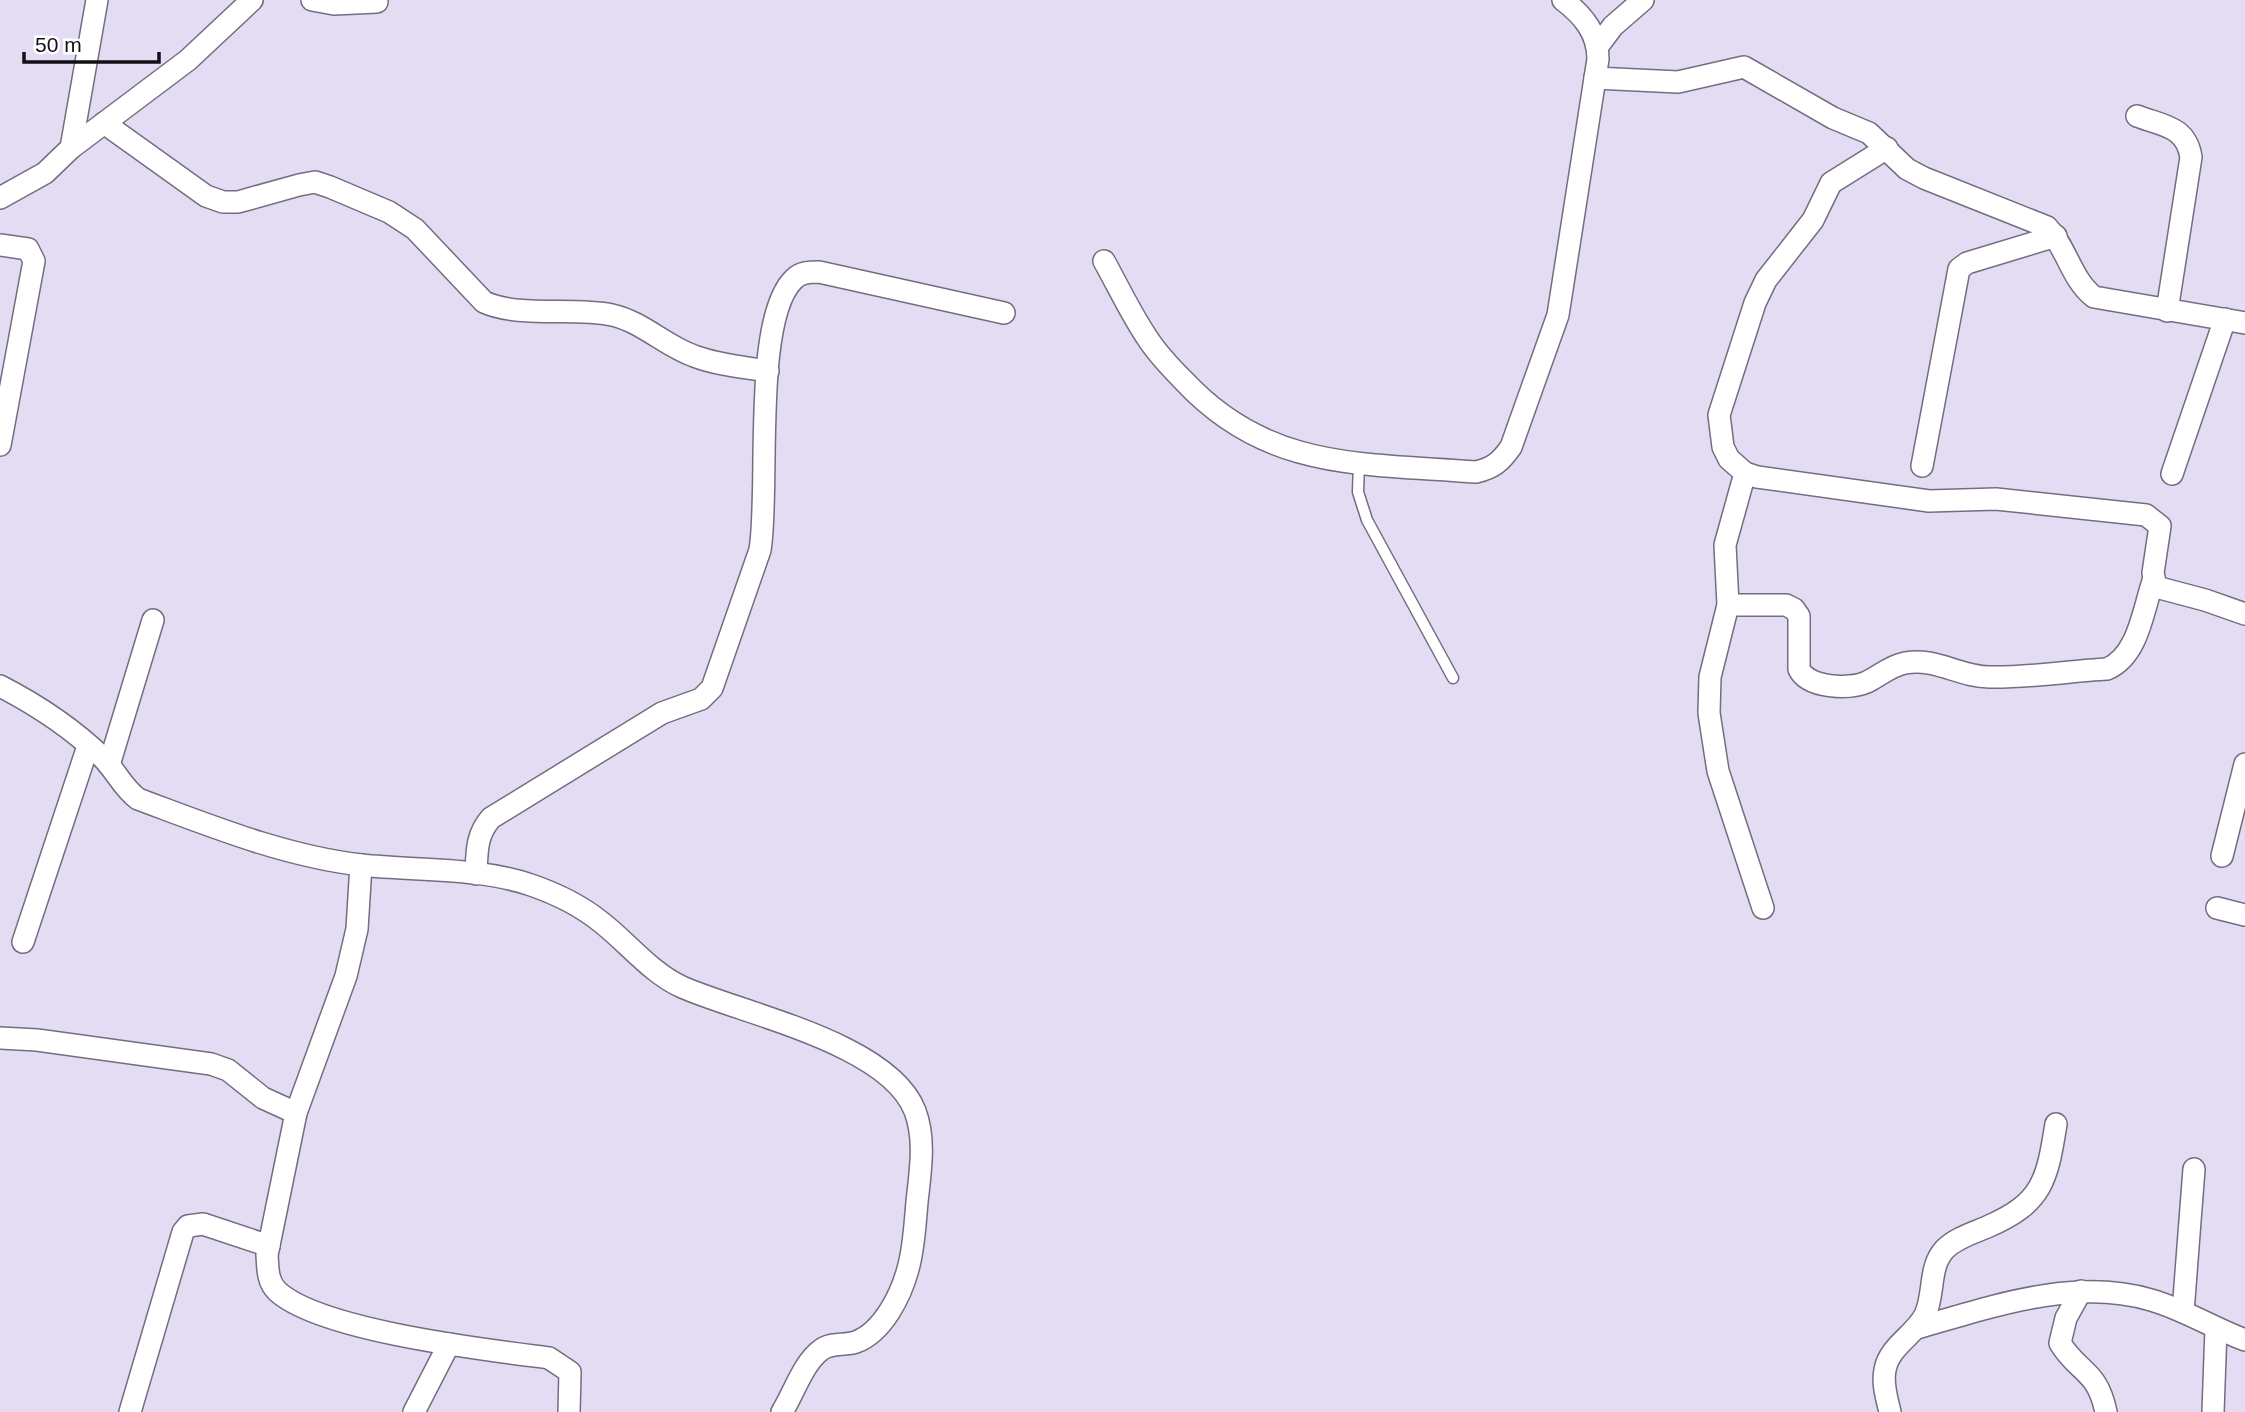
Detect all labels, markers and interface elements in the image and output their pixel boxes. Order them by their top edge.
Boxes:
scale bar [24,21,159,65]
text: 50 m [35,33,82,56]

